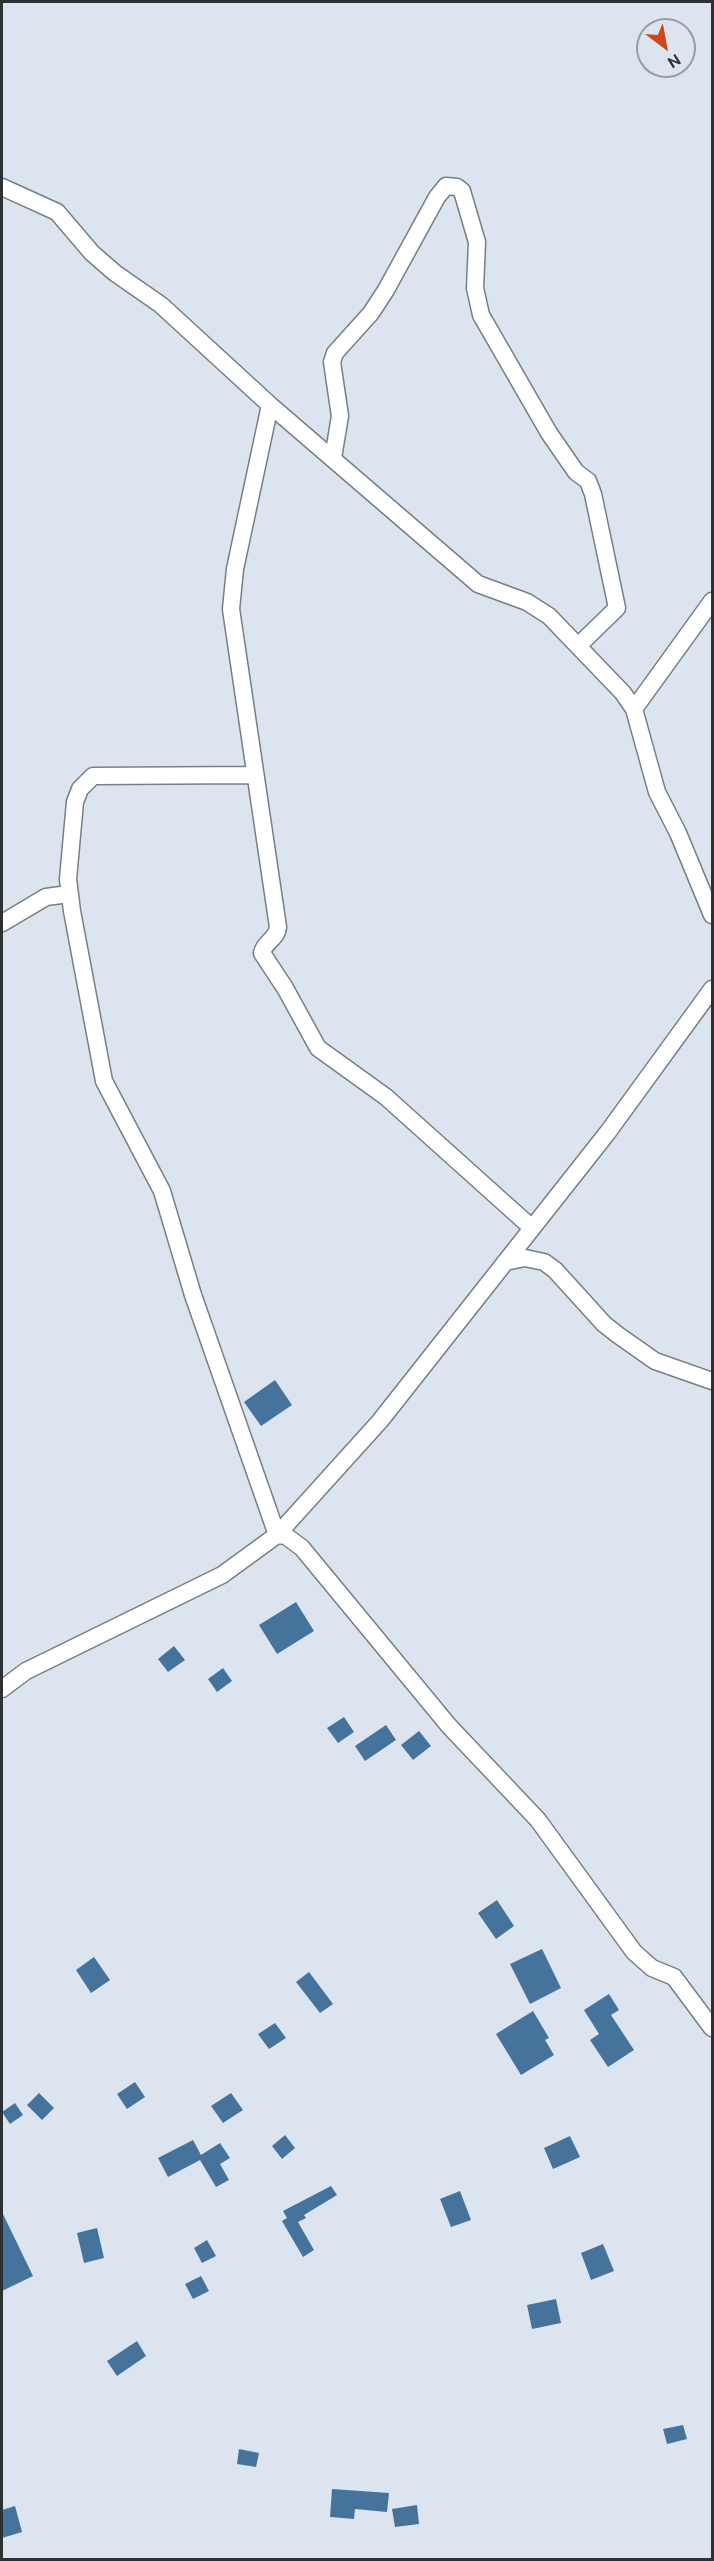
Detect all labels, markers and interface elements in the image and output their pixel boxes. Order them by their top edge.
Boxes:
north arrow [636,18,696,78]
text: N [665,51,684,72]

